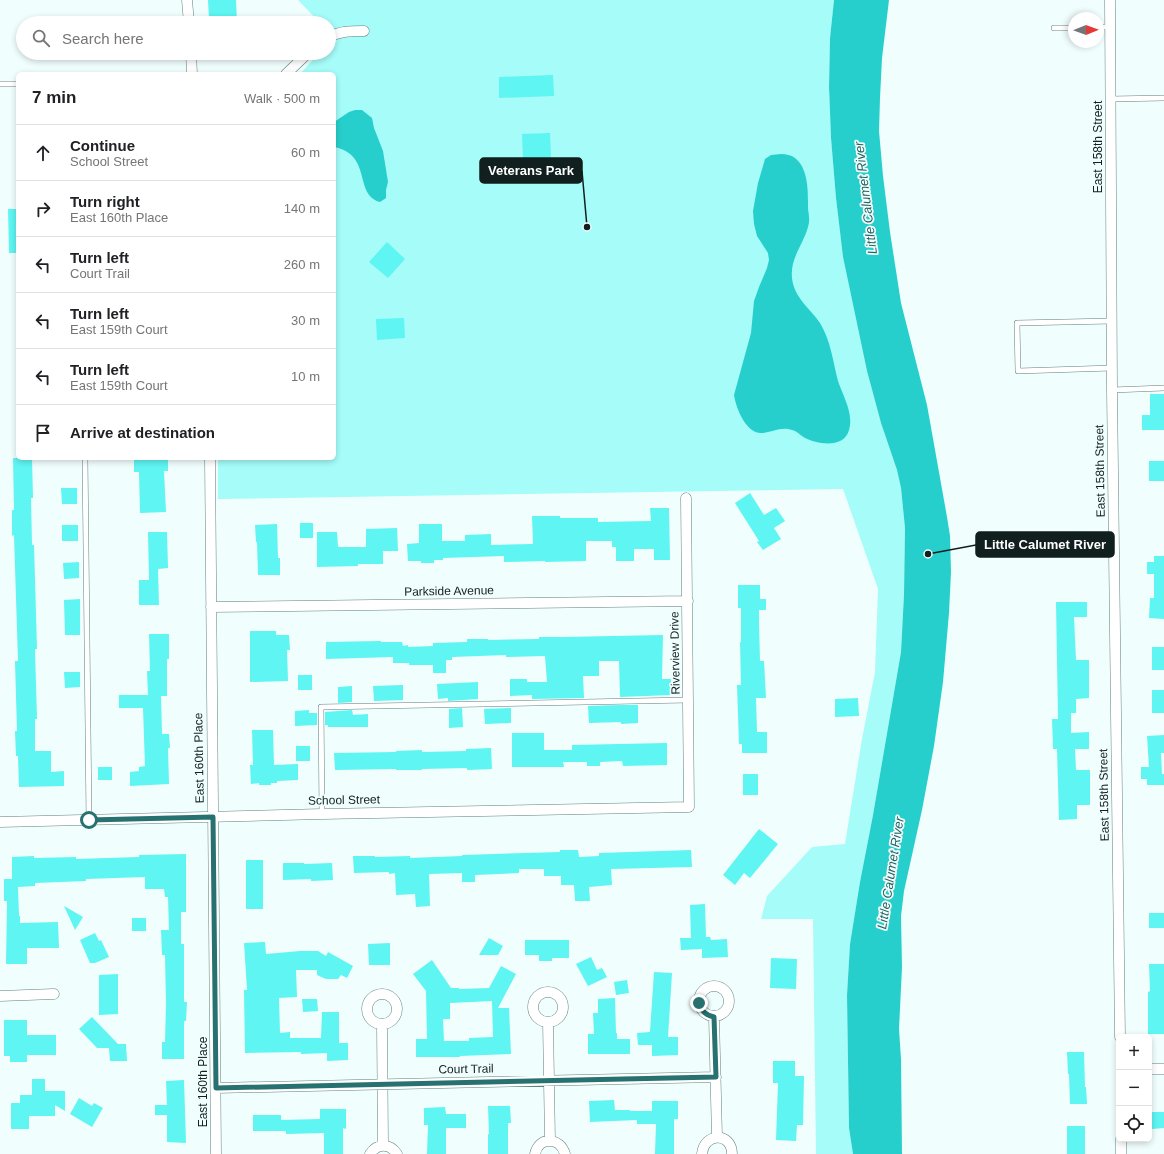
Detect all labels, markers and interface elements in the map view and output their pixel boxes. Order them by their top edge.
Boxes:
north arrow [1068,12,1104,48]
search box [16,16,336,60]
icon: search [30,27,52,49]
text: Search here [62,30,144,47]
text: 7 min [32,88,76,107]
text: Walk · 500 m [244,91,320,106]
street label: East 158th Street [1091,100,1105,193]
text: Continue [70,137,135,154]
water label: Little Calumet River [851,140,880,255]
icon: ahead [32,142,54,164]
text: 60 m [291,145,320,160]
text: School Street [70,154,148,169]
callout: Veterans Park [480,158,582,183]
text: Veterans Park [488,163,575,178]
text: Turn right [70,193,140,210]
icon: right [32,198,54,220]
text: 140 m [284,201,320,216]
text: East 160th Place [70,210,168,225]
text: Turn left [70,249,129,266]
icon: left [32,254,54,276]
text: 260 m [284,257,320,272]
text: Court Trail [70,266,130,281]
text: Turn left [70,305,129,322]
icon: left [32,310,54,332]
text: 30 m [291,313,320,328]
text: East 159th Court [70,322,168,337]
text: Turn left [70,361,129,378]
icon: left [32,366,54,388]
text: 10 m [291,369,320,384]
text: East 159th Court [70,378,168,393]
icon: arrive [32,422,54,444]
text: Arrive at destination [70,424,215,441]
street label: East 158th Street [1092,424,1108,517]
callout: Little Calumet River [976,532,1114,557]
text: Little Calumet River [984,537,1106,552]
street label: Parkside Avenue [404,583,494,599]
street label: Riverview Drive [667,611,683,695]
street label: East 160th Place [191,712,207,803]
street label: East 158th Street [1096,748,1112,841]
street label: School Street [308,792,381,808]
route start [80,811,98,829]
water label: Little Calumet River [874,815,907,930]
route end [690,994,708,1012]
map controls [1116,1034,1152,1142]
button: + [1116,1034,1152,1070]
street label: East 160th Place [196,1036,210,1127]
street label: Court Trail [438,1062,494,1076]
button: − [1116,1070,1152,1106]
button: locate [1116,1106,1152,1142]

